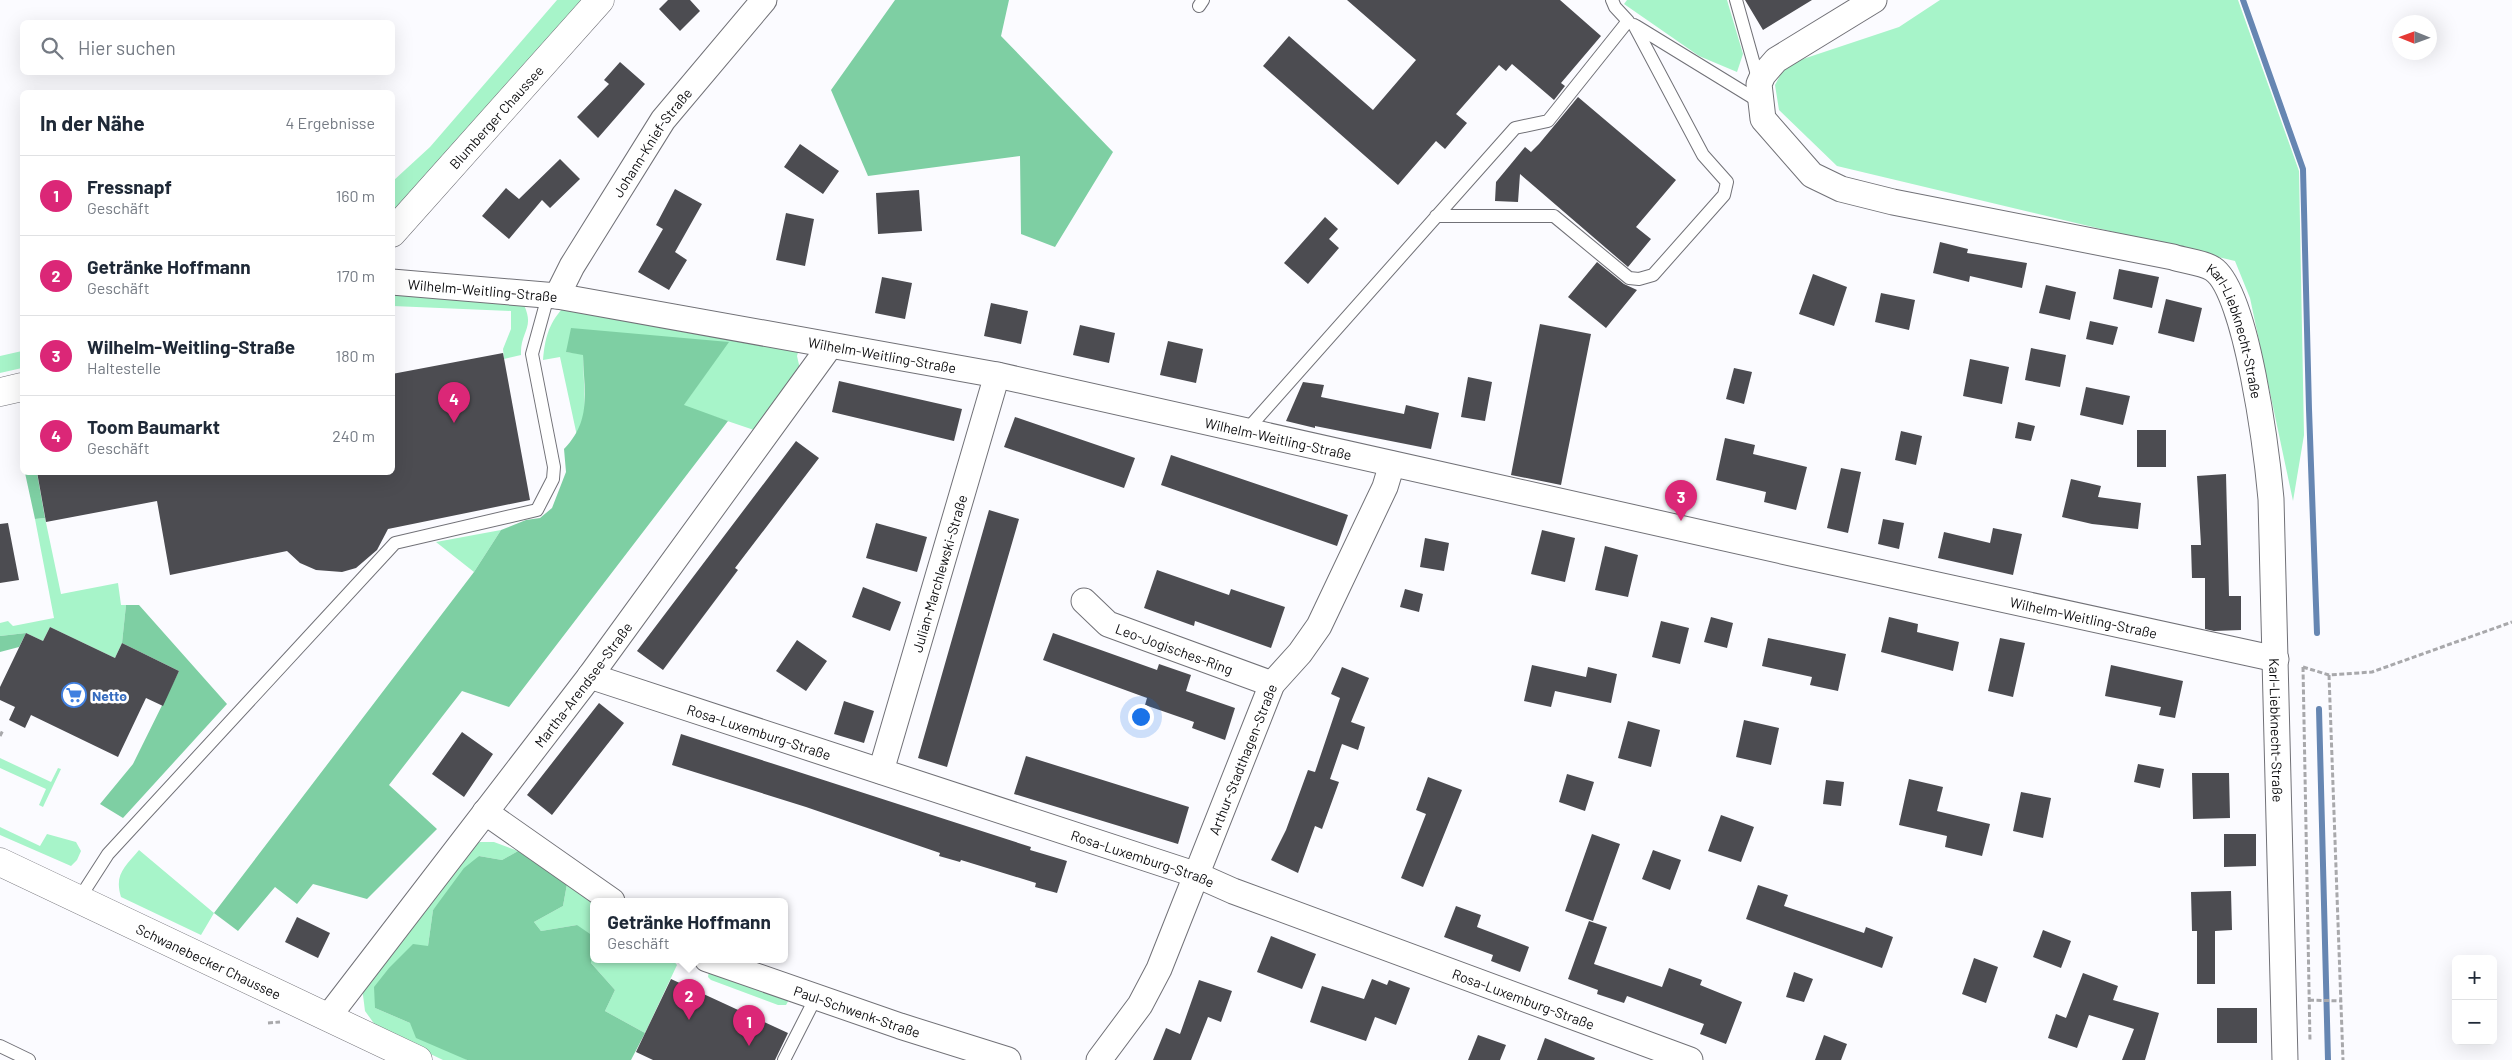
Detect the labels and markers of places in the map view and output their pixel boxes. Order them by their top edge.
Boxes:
pin: 4 [438,382,470,423]
pin: 3 [1665,480,1697,521]
supermarket icon: Netto [61,682,87,708]
place label: Netto [92,687,127,704]
pin: 2 [673,979,705,1020]
pin: 1 [733,1005,765,1046]

